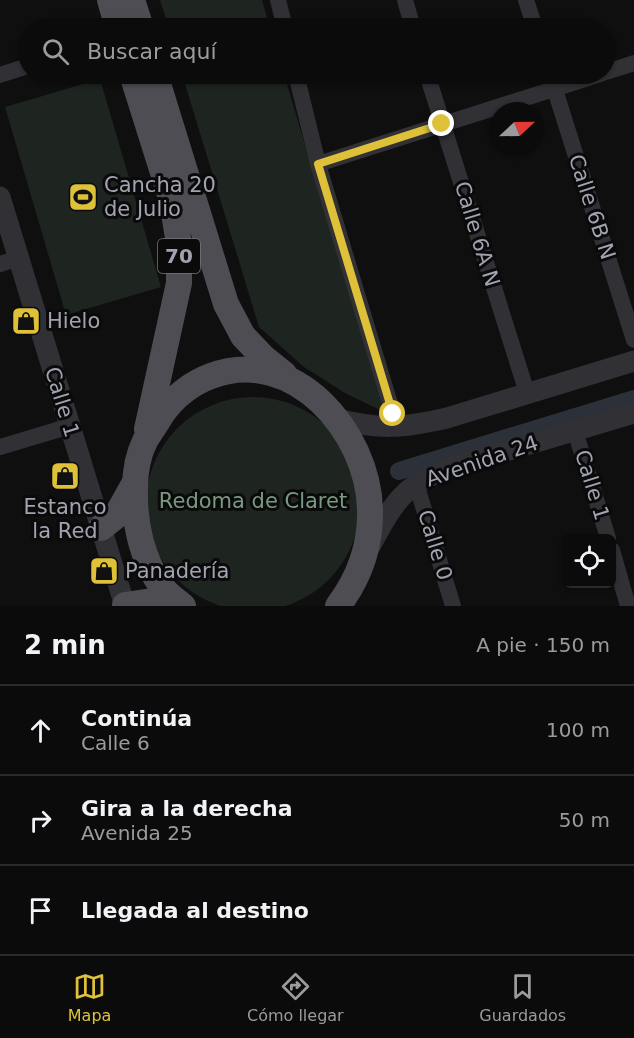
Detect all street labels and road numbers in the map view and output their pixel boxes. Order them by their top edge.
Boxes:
street label: Calle 6B N [564,151,620,263]
street label: Calle 6A N [450,178,504,290]
road number: 70 [158,239,200,273]
street label: Calle 1 [40,364,84,440]
street label: Avenida 24 [423,431,541,491]
street label: Calle 1 [570,447,614,523]
street label: Calle 0 [413,507,457,583]

